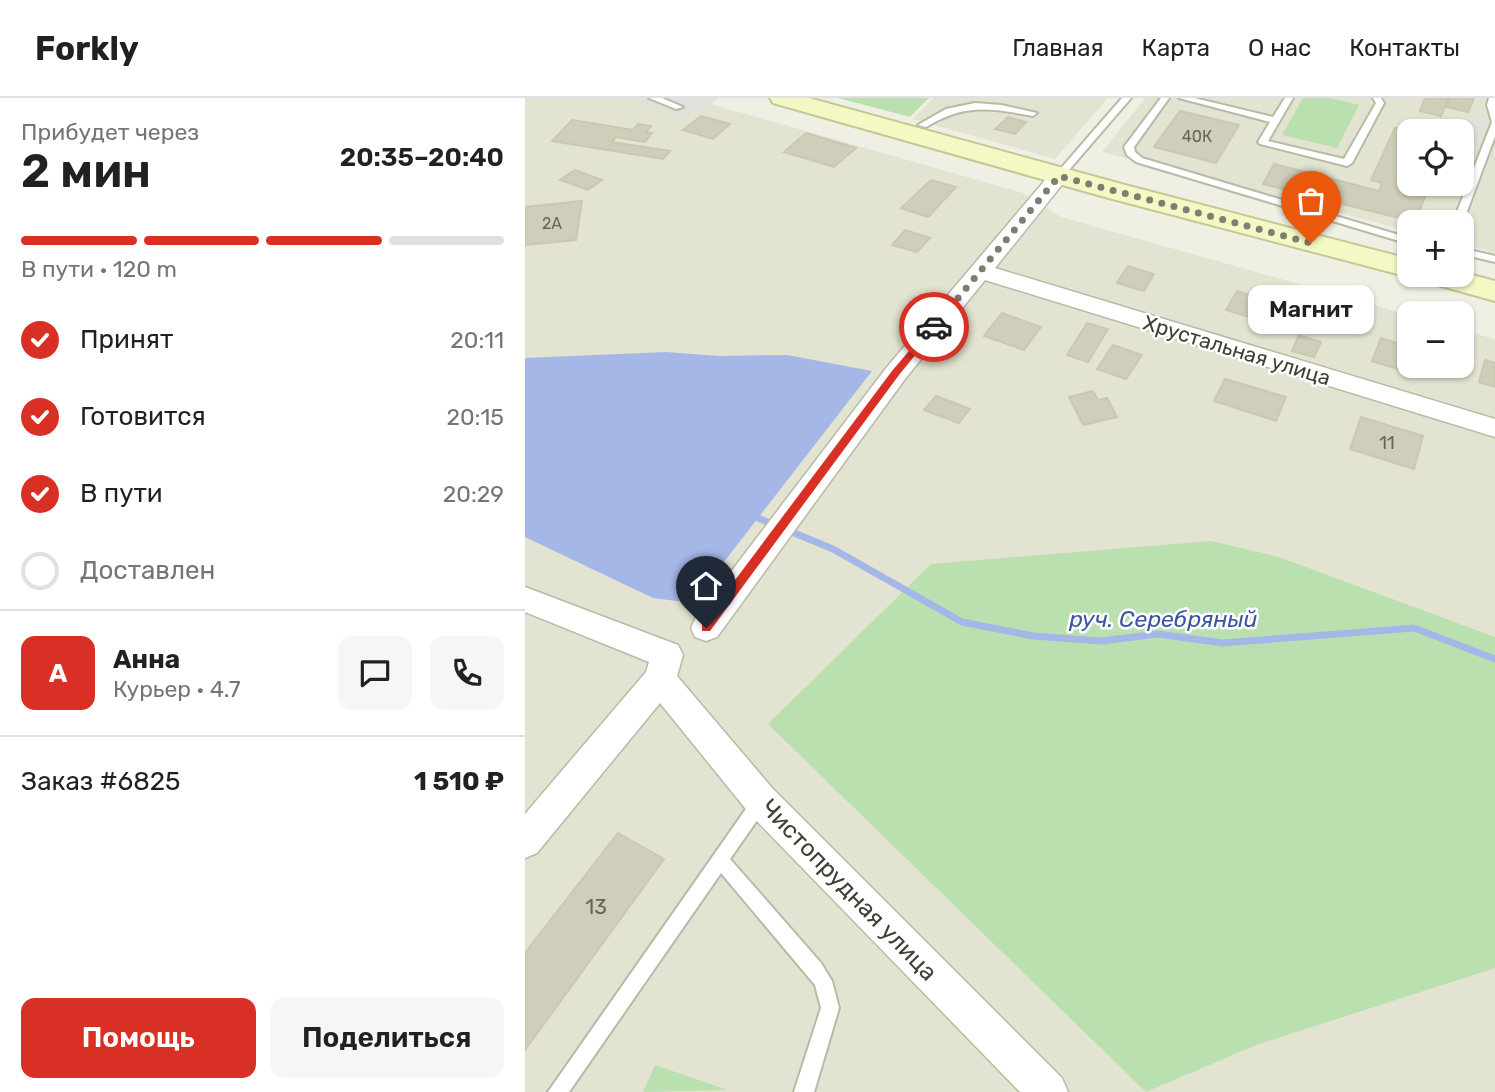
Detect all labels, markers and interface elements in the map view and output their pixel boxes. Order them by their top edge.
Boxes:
text: Forkly [35,29,139,68]
text: Главная [1012,34,1104,62]
text: Карта [1142,34,1210,62]
text: О нас [1248,34,1311,62]
text: Контакты [1349,34,1460,62]
text: Прибудет через [21,118,199,146]
map controls [1397,119,1474,378]
button: locate [1397,119,1474,196]
house number: 40К [1182,127,1212,146]
text: 20:35–20:40 [340,142,504,173]
text: 2 мин [21,144,151,199]
pin [1281,171,1341,243]
icon: bag [1292,182,1330,220]
button: + [1397,210,1474,287]
house number: 2А [542,214,562,233]
text: В пути · 120 m [21,255,177,283]
callout: Магнит [1248,285,1374,334]
courier [899,292,969,362]
text: Магнит [1269,295,1353,323]
button: − [1397,301,1474,378]
icon: car [915,308,953,346]
street label: Хрустальная улица [1140,310,1334,390]
icon: check [21,321,59,359]
text: Принят [80,324,173,355]
text: 20:11 [450,326,504,354]
icon: check [21,398,59,436]
text: Готовится [80,401,206,432]
text: 20:15 [447,403,504,431]
house number: 11 [1379,432,1395,454]
icon: check [21,475,59,513]
text: В пути [80,478,163,509]
text: 20:29 [443,480,504,508]
text: Доставлен [80,555,215,586]
pin [676,556,736,628]
icon: home [687,567,725,605]
water label: руч. Серебряный [1069,605,1257,633]
button: chat [338,636,412,710]
button: phone [430,636,504,710]
text: Анна [113,644,180,675]
text: А [49,658,67,689]
text: Курьер · 4.7 [113,675,241,703]
text: Заказ #6825 [21,766,181,797]
text: 1 510 ₽ [414,766,504,797]
street label: Чистопрудная улица [755,794,943,986]
house number: 13 [585,894,607,919]
button: Помощь [21,998,256,1078]
button: Поделиться [270,998,504,1078]

